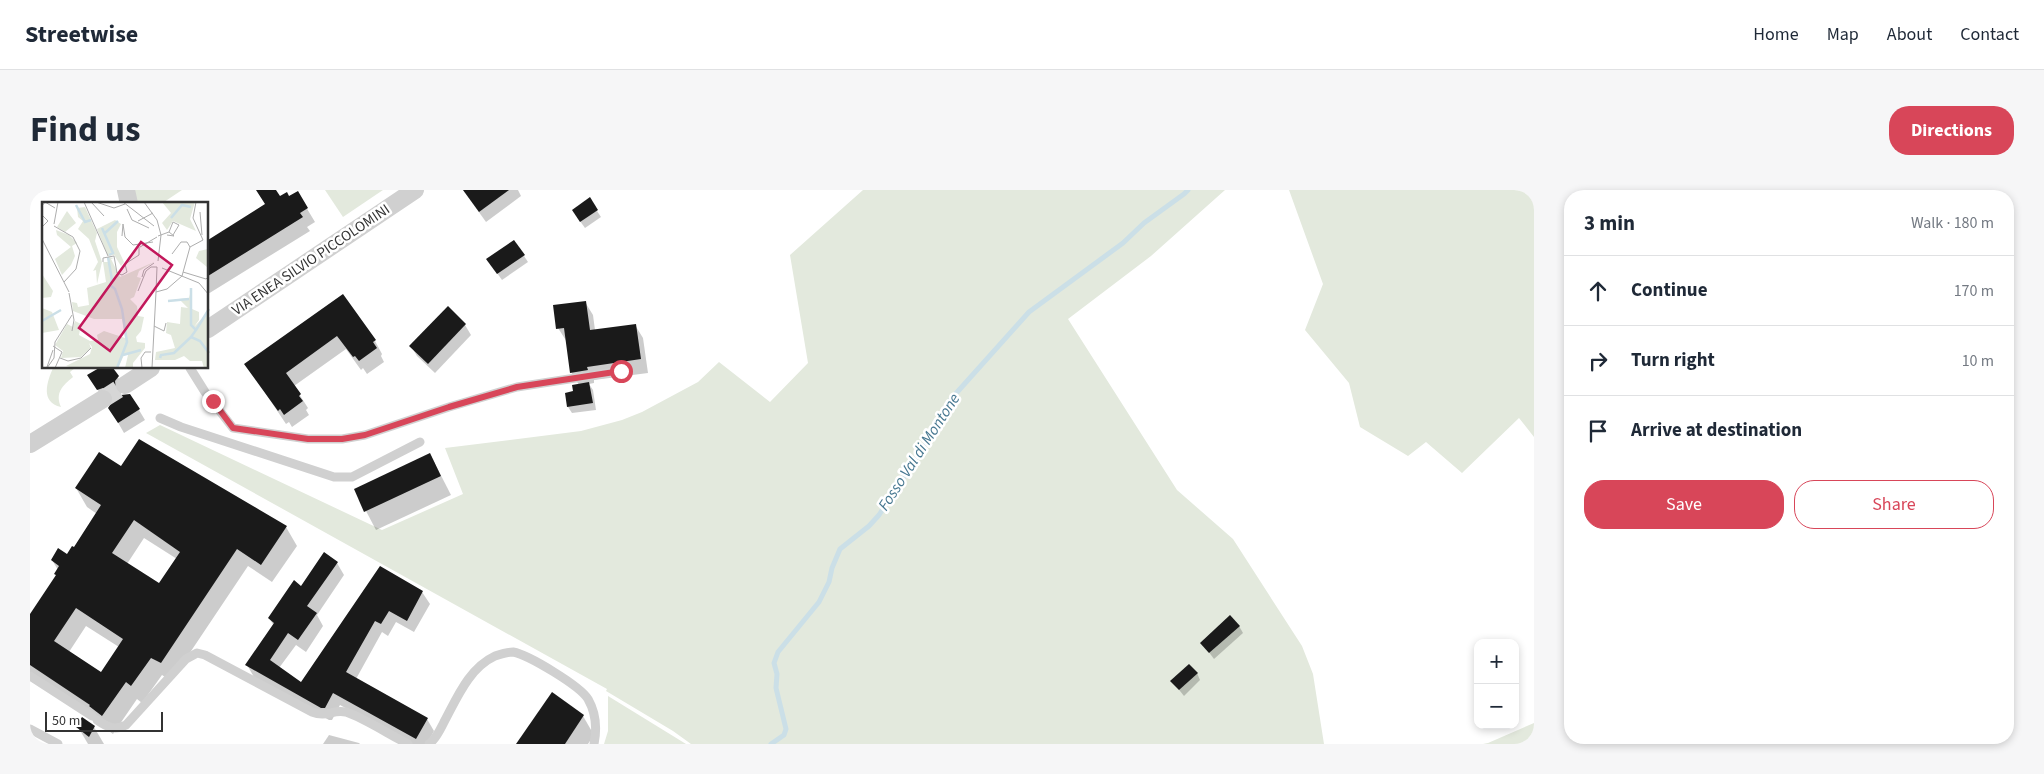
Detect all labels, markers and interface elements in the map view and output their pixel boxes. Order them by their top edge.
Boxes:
text: Streetwise [25,17,138,52]
text: Home [1753,22,1799,47]
text: Map [1827,22,1859,47]
text: About [1887,22,1932,47]
text: Contact [1960,22,2019,47]
text: Find us [30,105,140,155]
button: Directions [1889,106,2014,155]
street label: VIA ENEA SILVIO PICCOLOMINI [228,199,394,321]
inset map [42,202,209,369]
text: 3 min [1584,208,1635,238]
text: Walk · 180 m [1911,212,1994,234]
icon: ahead [1584,277,1612,305]
text: Continue [1631,277,1708,304]
text: 170 m [1954,280,1994,302]
icon: right [1584,347,1612,375]
text: Turn right [1631,347,1715,374]
text: 10 m [1962,350,1994,372]
route start [610,360,633,383]
water label: Fosso Val di Montone [873,389,965,515]
route end [202,390,225,413]
icon: arrive [1584,417,1612,445]
text: Arrive at destination [1631,417,1802,444]
button: Save [1584,480,1784,529]
button: Share [1794,480,1994,529]
map controls [1474,639,1519,729]
button: + [1474,639,1519,684]
button: − [1474,684,1519,729]
scale bar [45,709,162,732]
text: 50 m [52,711,80,731]

